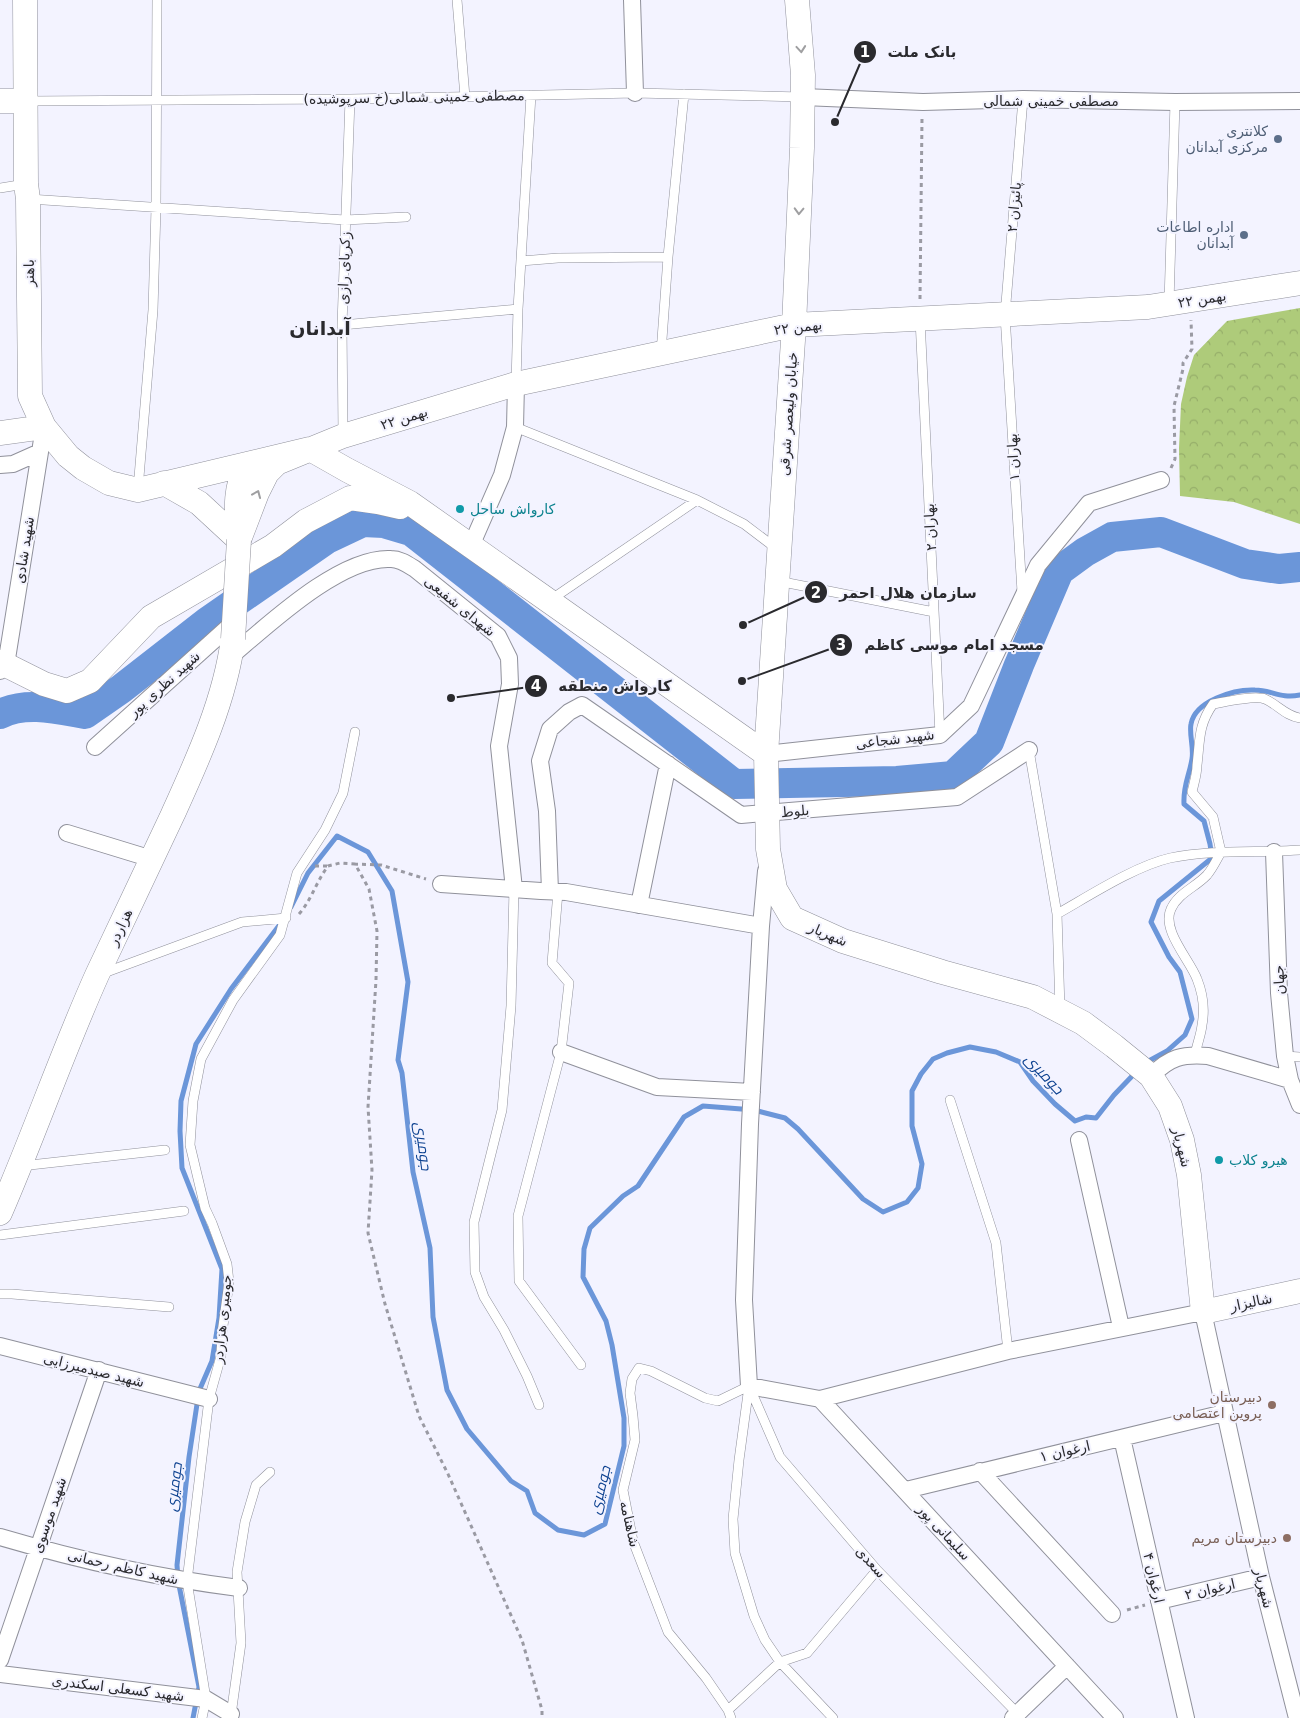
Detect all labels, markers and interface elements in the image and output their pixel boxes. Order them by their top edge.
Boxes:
callout: بانک ملت [853,37,966,67]
text: 1 [860,43,870,61]
text: بانک ملت [888,43,956,61]
one-way arrow [795,45,806,53]
street label: مصطفی خمینی شمالی(خ سرپوشیده) [303,87,525,108]
street label: مصطفی خمینی شمالی [983,93,1119,109]
place label: کلانتری مرکزی آبدانان [1186,123,1268,156]
marker: کلانتری مرکزی آبدانان [1272,133,1284,145]
street label: پائیزان ۲ [1004,181,1025,233]
one-way arrow [794,207,805,215]
place label: اداره اطاعات آبدانان [1156,219,1235,251]
marker: اداره اطاعات آبدانان [1238,229,1250,241]
street label: زکریای رازی [335,231,354,305]
street label: باهنر [21,259,38,288]
street label: ۲۲ بهمن [1177,287,1227,312]
district label: آبدانان [289,316,351,339]
street label: ۲۲ بهمن [773,316,823,339]
street label: خیابان ولیعصر شرقی [776,351,801,477]
street label: ۲۲ بهمن [378,403,430,434]
street label: بهاران ۱ [1004,433,1023,481]
one-way arrow [250,490,261,499]
place label: کارواش ساحل [470,501,555,518]
marker: کارواش ساحل [454,503,466,515]
street label: بهاران ۲ [921,503,940,551]
street label: شهید شادی [11,515,38,585]
street label: شهدای شفیعی [421,573,499,640]
callout: سازمان هلال احمر [804,577,986,607]
text: 2 [811,584,821,602]
text: سازمان هلال احمر [838,584,977,602]
callout: مسجد امام موسی کاظم [829,630,1053,660]
text: 3 [836,636,846,654]
text: مسجد امام موسی کاظم [864,636,1044,654]
street label: شهید نظری پور [124,648,204,722]
callout: کارواش منطقه [523,671,682,701]
text: 4 [531,677,541,695]
text: کارواش منطقه [558,677,672,695]
street label: شهید شجاعی [855,726,935,753]
street label: بلوط [780,802,810,821]
street label: هزاردر [104,906,136,949]
street label: شهریار [805,918,850,950]
street label: جهان [1270,965,1289,995]
water label: جومیری [1021,1050,1068,1099]
water label: جومیری [411,1120,435,1172]
street label: شهریار [1168,1124,1195,1169]
place label: هیرو کلاب [1229,1152,1288,1169]
marker: هیرو کلاب [1213,1154,1225,1166]
street label: جومیری هزاردر [209,1274,236,1365]
street label: شالیزار [1227,1290,1274,1315]
street label: شهید صیدمیرزایی [42,1350,146,1391]
place label: دبیرستان پروین اعتصامی [1173,1389,1262,1422]
marker: دبیرستان پروین اعتصامی [1266,1399,1278,1411]
street label: ارغوان ۱ [1038,1437,1092,1466]
water label: جومیری [162,1461,186,1512]
water label: جومیری [585,1463,615,1516]
street label: شهید موسوی [29,1475,70,1555]
street label: شاهنامه [617,1499,643,1549]
street label: سلیمانی پور [913,1500,974,1564]
place label: دبیرستان مریم [1192,1530,1277,1547]
marker: دبیرستان مریم [1281,1532,1293,1544]
street label: سعدی [853,1543,889,1581]
street label: شهید کاظم رحمانی [66,1546,180,1589]
street label: ارغوان ۴ [1139,1551,1168,1605]
street label: شهریار [1250,1565,1277,1610]
street label: ارغوان ۲ [1183,1575,1237,1604]
street label: شهید کسعلی اسکندری [51,1672,185,1705]

